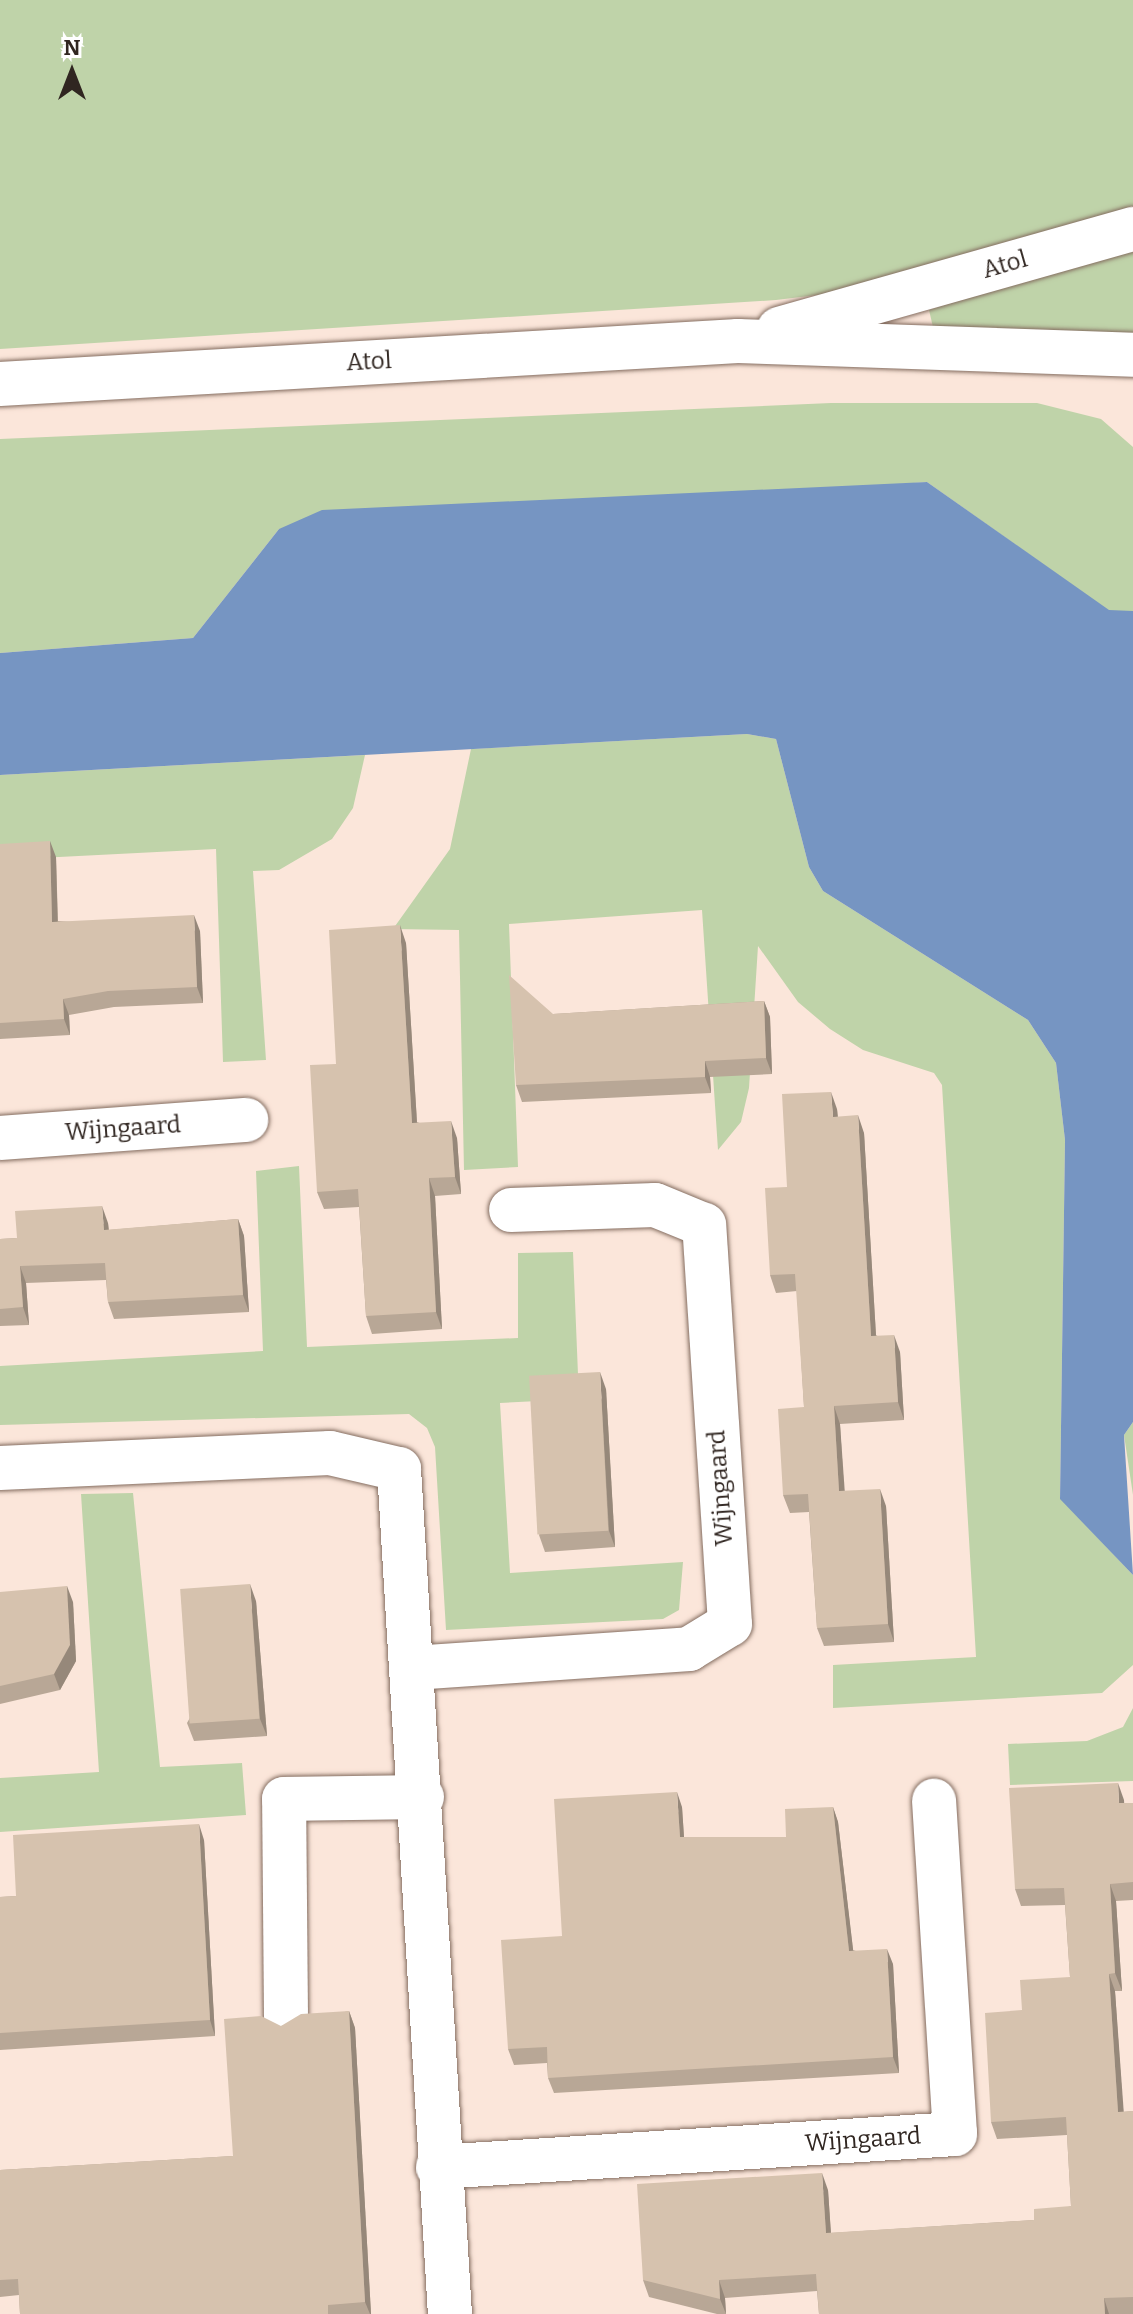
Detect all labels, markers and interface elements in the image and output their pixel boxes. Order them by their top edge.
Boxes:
north arrow [32,32,112,112]
text: N [64,34,80,61]
street label: Atol [979,245,1031,285]
street label: Atol [346,346,392,378]
street label: Wijngaard [64,1111,182,1147]
street label: Wijngaard [703,1429,739,1547]
street label: Wijngaard [804,2122,922,2158]

